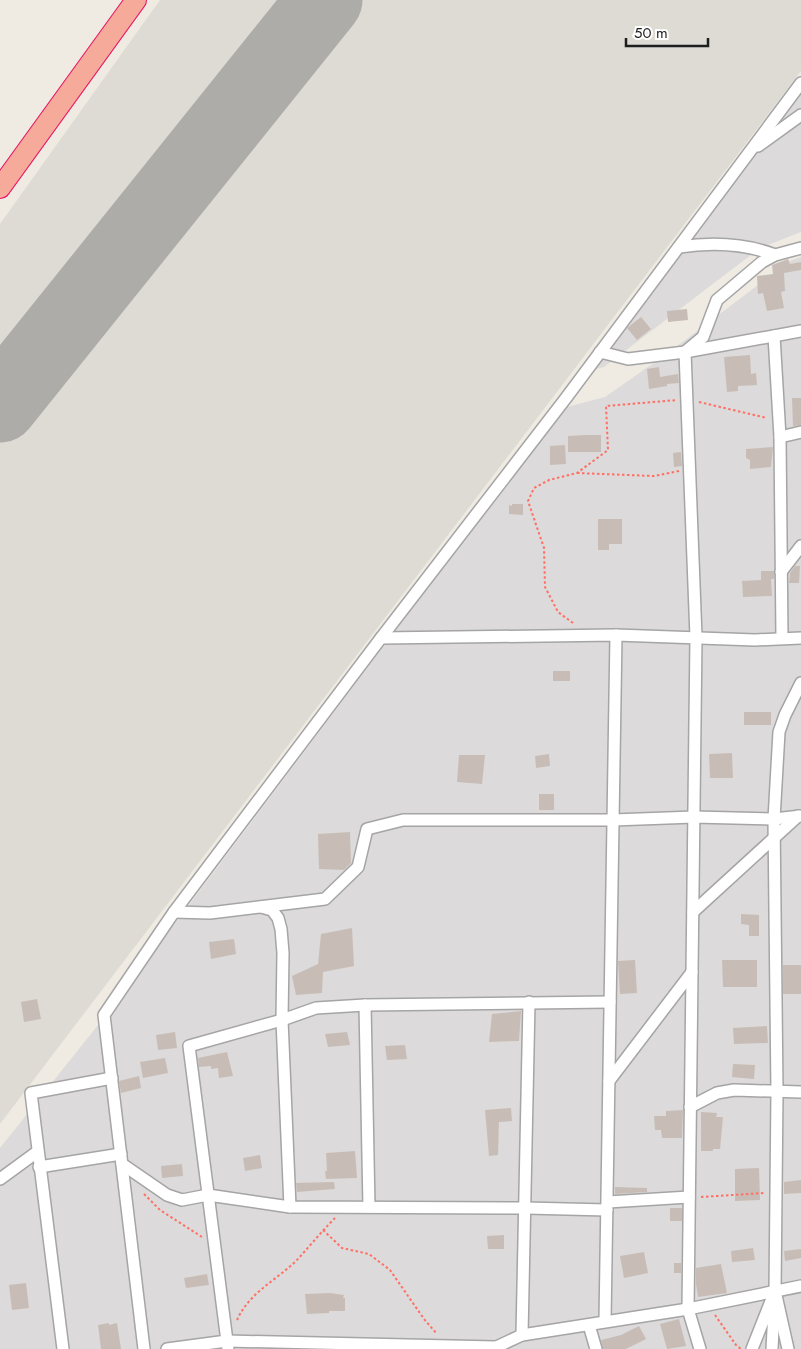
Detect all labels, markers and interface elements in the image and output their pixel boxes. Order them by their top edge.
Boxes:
scale bar [626,15,708,47]
text: 50 m [634,22,668,44]

